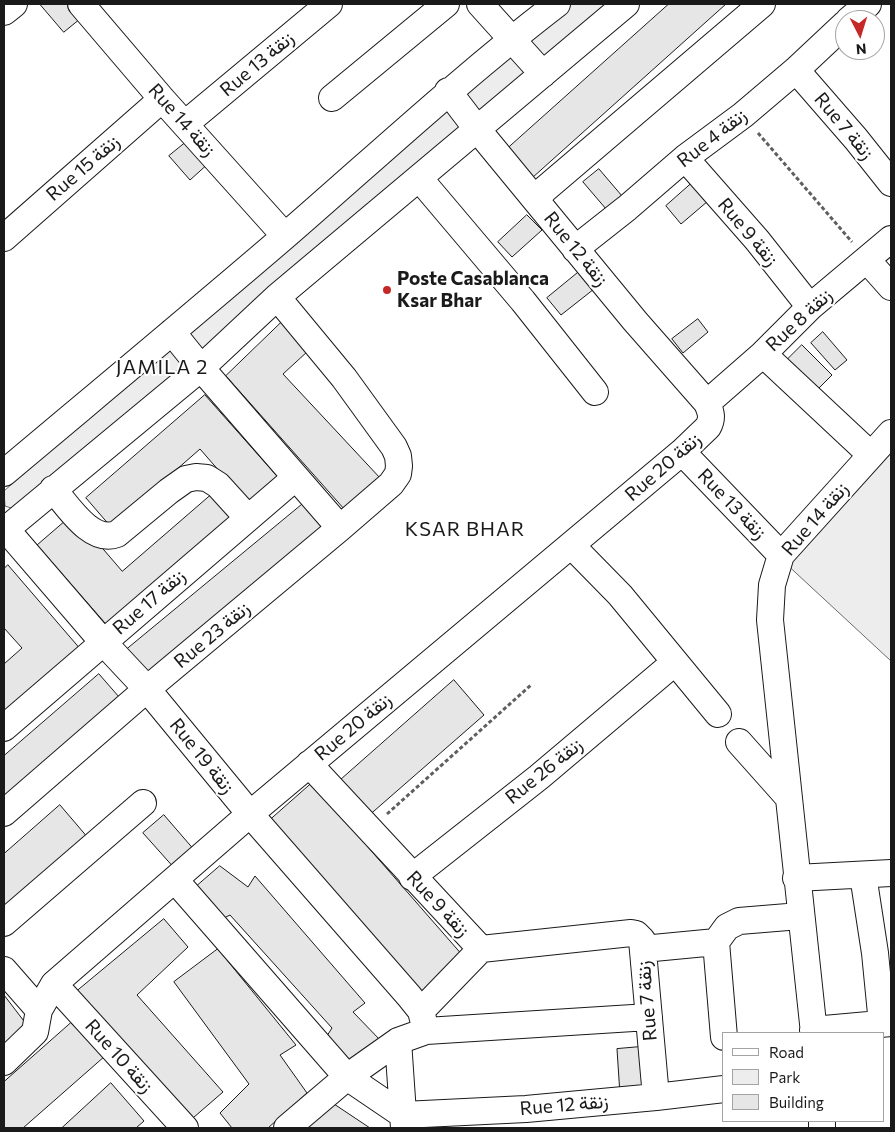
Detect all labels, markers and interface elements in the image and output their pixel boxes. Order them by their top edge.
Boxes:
north arrow [835,10,885,60]
street label: Rue 13 زنقة [215,27,299,101]
text: N [855,41,867,58]
street label: Rue 14 زنقة [143,79,221,161]
street label: Rue 7 زنقة [809,88,879,164]
street label: Rue 4 زنقة [673,104,751,172]
street label: Rue 15 زنقة [42,130,124,206]
street label: Rue 9 زنقة [713,193,783,271]
street label: Rue 12 زنقة [539,207,613,291]
place label: Poste Casablanca Ksar Bhar [397,268,549,312]
marker: Poste Casablanca Ksar Bhar [381,284,393,296]
street label: Rue 8 زنقة [761,284,837,356]
district label: JAMILA 2 [115,355,209,379]
street label: Rue 20 زنقة [620,428,706,506]
street label: Rue 13 زنقة [693,464,771,544]
street label: Rue 14 زنقة [777,478,853,560]
district label: KSAR BHAR [404,517,526,541]
street label: Rue 17 زنقة [108,564,190,640]
street label: Rue 23 زنقة [169,597,255,673]
street label: Rue 20 زنقة [310,688,396,766]
street label: Rue 19 زنقة [165,714,239,798]
street label: Rue 26 زنقة [501,733,587,809]
street label: Rue 9 زنقة [402,866,474,942]
street label: Rue 7 زنقة [632,960,662,1042]
street label: Rue 10 زنقة [80,1015,158,1097]
legend [722,1032,885,1122]
text: Road [769,1043,804,1061]
text: Park [769,1068,800,1086]
street label: Rue 12 زنقة [519,1090,609,1120]
text: Building [769,1093,824,1111]

